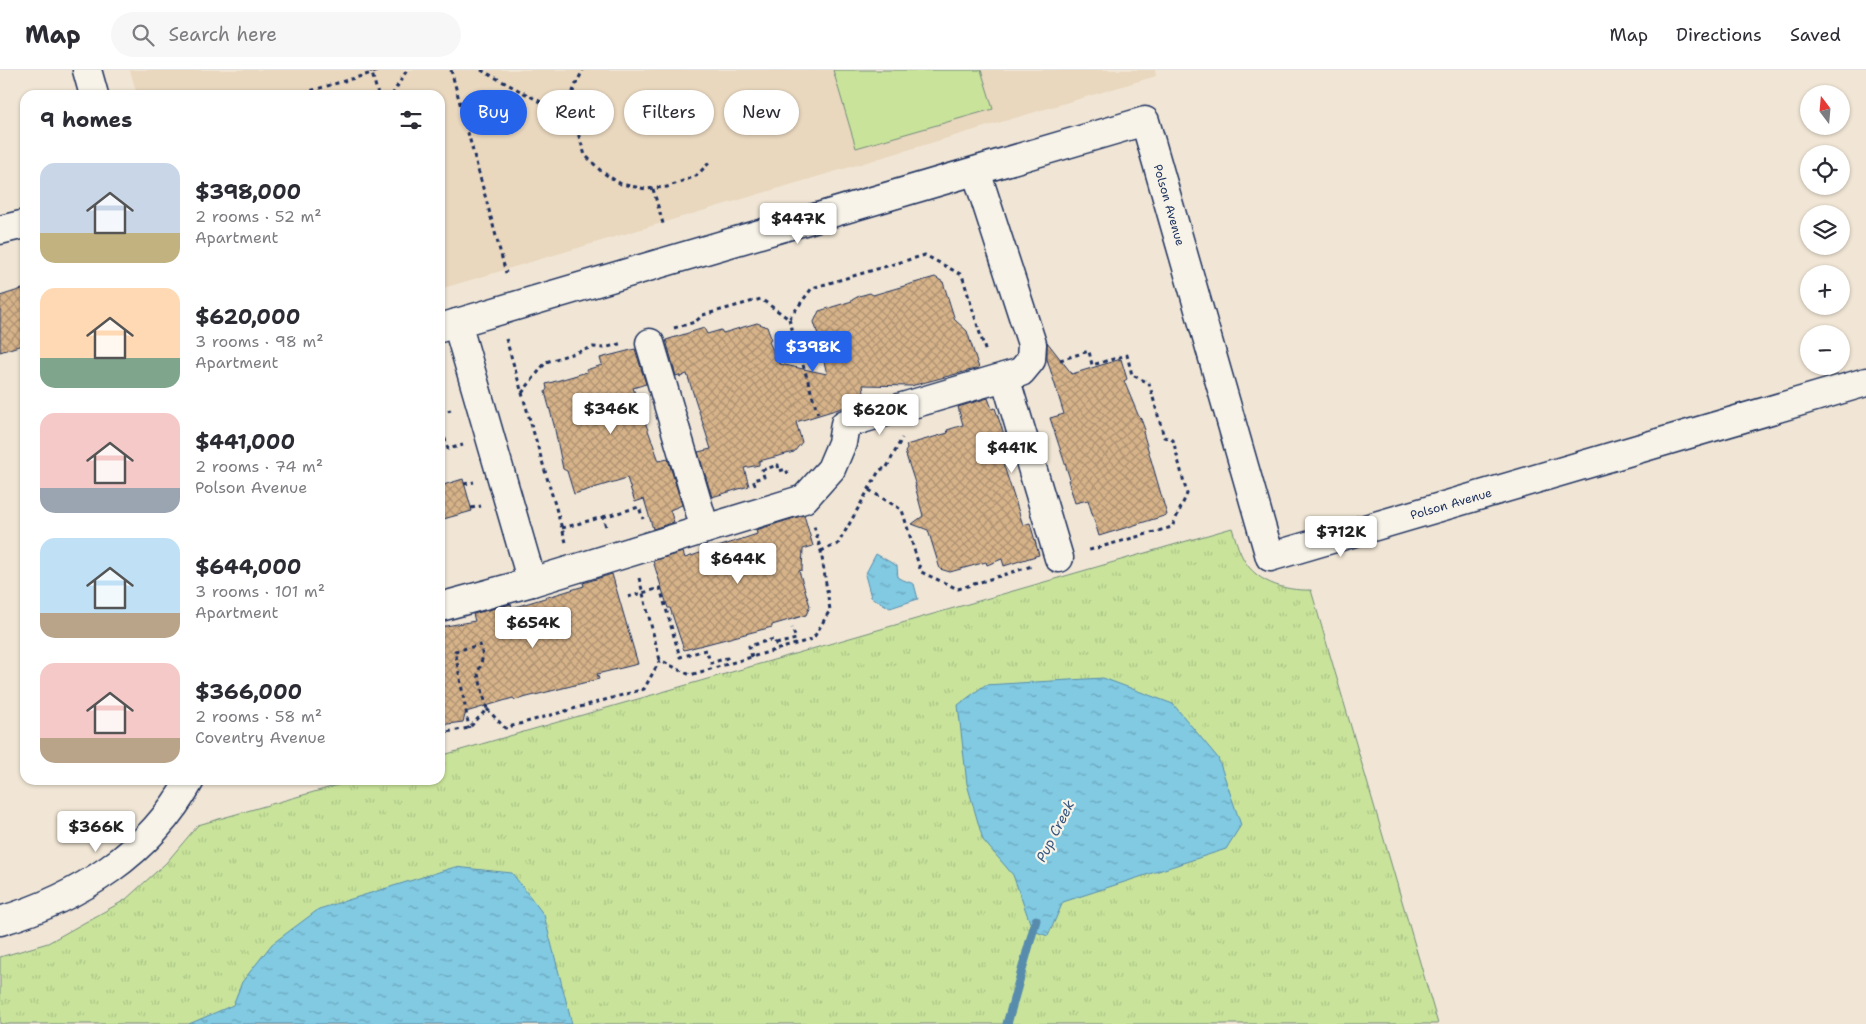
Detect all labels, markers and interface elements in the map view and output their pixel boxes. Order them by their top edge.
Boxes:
search box [111,12,461,57]
text: Map [25,19,81,51]
icon: search [129,21,157,49]
text: Search here [169,22,277,47]
text: Map [1610,23,1648,47]
text: Directions [1676,23,1762,47]
text: Saved [1790,23,1841,47]
north arrow [1800,85,1850,135]
map controls [1800,85,1850,375]
chip: Buy [460,90,527,135]
chip: Rent [537,90,614,135]
chip: Filters [624,90,714,135]
chip: New [724,90,799,135]
text: 9 homes [40,106,132,134]
icon: filters [397,106,425,134]
button: locate [1800,145,1850,195]
street label: Polson Avenue [1150,162,1188,248]
text: $398,000 [195,178,301,206]
icon: home [80,183,140,243]
pin: $447K [763,202,833,245]
button: layers [1800,205,1850,255]
text: 2 rooms · 52 m² [195,206,322,227]
text: $447K [771,208,825,229]
text: Apartment [195,227,278,248]
button: + [1800,265,1850,315]
text: $620,000 [195,303,300,331]
icon: home [80,308,140,368]
button: − [1800,325,1850,375]
pin: $398K [778,330,848,373]
text: 3 rooms · 98 m² [195,331,324,352]
text: $398K [786,336,840,357]
text: Apartment [195,352,278,373]
pin: $346K [576,392,646,435]
pin: $620K [845,394,915,436]
text: $346K [583,398,639,419]
text: $620K [853,399,907,420]
text: $441,000 [195,428,295,456]
pin: $441K [977,432,1047,474]
icon: home [80,433,140,493]
text: $441K [987,437,1037,458]
text: 2 rooms · 74 m² [195,456,323,477]
text: Polson Avenue [195,477,307,498]
street label: Polson Avenue [1408,485,1494,523]
pin: $712K [1306,516,1376,558]
text: $712K [1316,521,1366,542]
pin: $644K [703,542,773,585]
text: $644K [710,548,766,569]
text: $644,000 [195,553,302,581]
icon: home [80,558,140,618]
text: 3 rooms · 101 m² [195,581,325,602]
text: Apartment [195,602,278,623]
pin: $654K [498,606,568,649]
text: $654K [506,612,560,633]
text: $366,000 [195,678,302,706]
icon: home [80,683,140,743]
text: 2 rooms · 58 m² [195,706,322,727]
text: Coventry Avenue [195,727,326,748]
water label: Pup Creek [1032,797,1078,865]
pin: $366K [61,810,131,853]
text: $366K [68,816,124,837]

